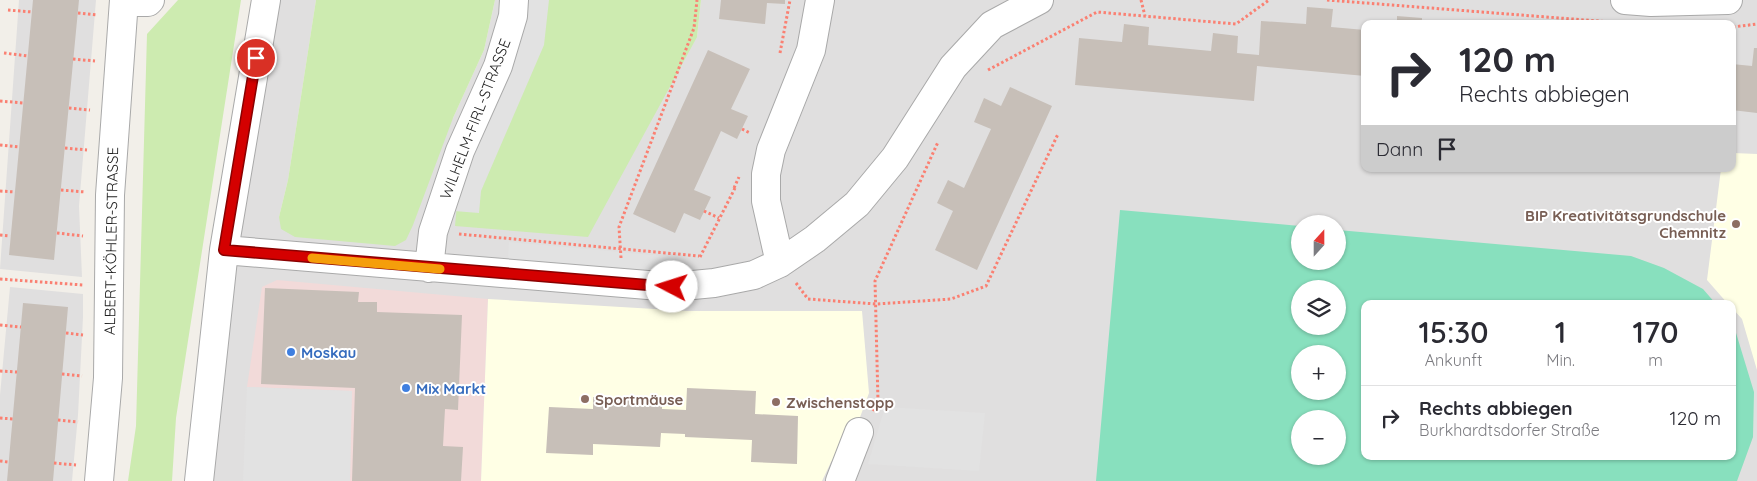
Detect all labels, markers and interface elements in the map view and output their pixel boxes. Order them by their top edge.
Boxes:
street label: WILHELM-FIRL-STRASSE [436,36,514,202]
pin [235,37,277,79]
text: 120 m [1459,37,1556,81]
icon: right [1376,40,1441,105]
icon: arrive [242,44,270,72]
text: Rechts abbiegen [1459,80,1630,108]
icon: arrive [1433,135,1461,163]
text: Dann [1376,137,1423,161]
street label: ALBERT-KÖHLER-STRASSE [100,147,122,335]
place label: BIP Kreativitätsgrundschule Chemnitz [1525,206,1726,242]
north arrow [1291,215,1346,270]
map controls [1291,215,1346,465]
marker: BIP Kreativitätsgrundschule Chemnitz [1730,218,1742,230]
position arrow [645,260,697,312]
button: layers [1291,280,1346,335]
text: 15:30 [1419,313,1489,351]
text: 1 [1555,313,1566,351]
text: 170 [1633,313,1678,351]
place label: Moskau [301,343,356,362]
button: + [1291,345,1346,400]
marker: Moskau [285,346,297,358]
text: Ankunft [1425,350,1482,370]
text: Min. [1546,350,1575,370]
text: m [1648,350,1663,370]
place label: Mix Markt [416,379,486,398]
marker: Mix Markt [400,382,412,394]
place label: Sportmäuse [595,390,684,409]
marker: Sportmäuse [579,393,591,405]
place label: Zwischenstopp [786,393,894,412]
marker: Zwischenstopp [770,396,782,408]
text: Rechts abbiegen [1419,396,1572,420]
icon: right [1376,404,1404,432]
text: 120 m [1670,406,1721,430]
button: − [1291,410,1346,465]
text: Burkhardtsdorfer Straße [1419,420,1600,440]

